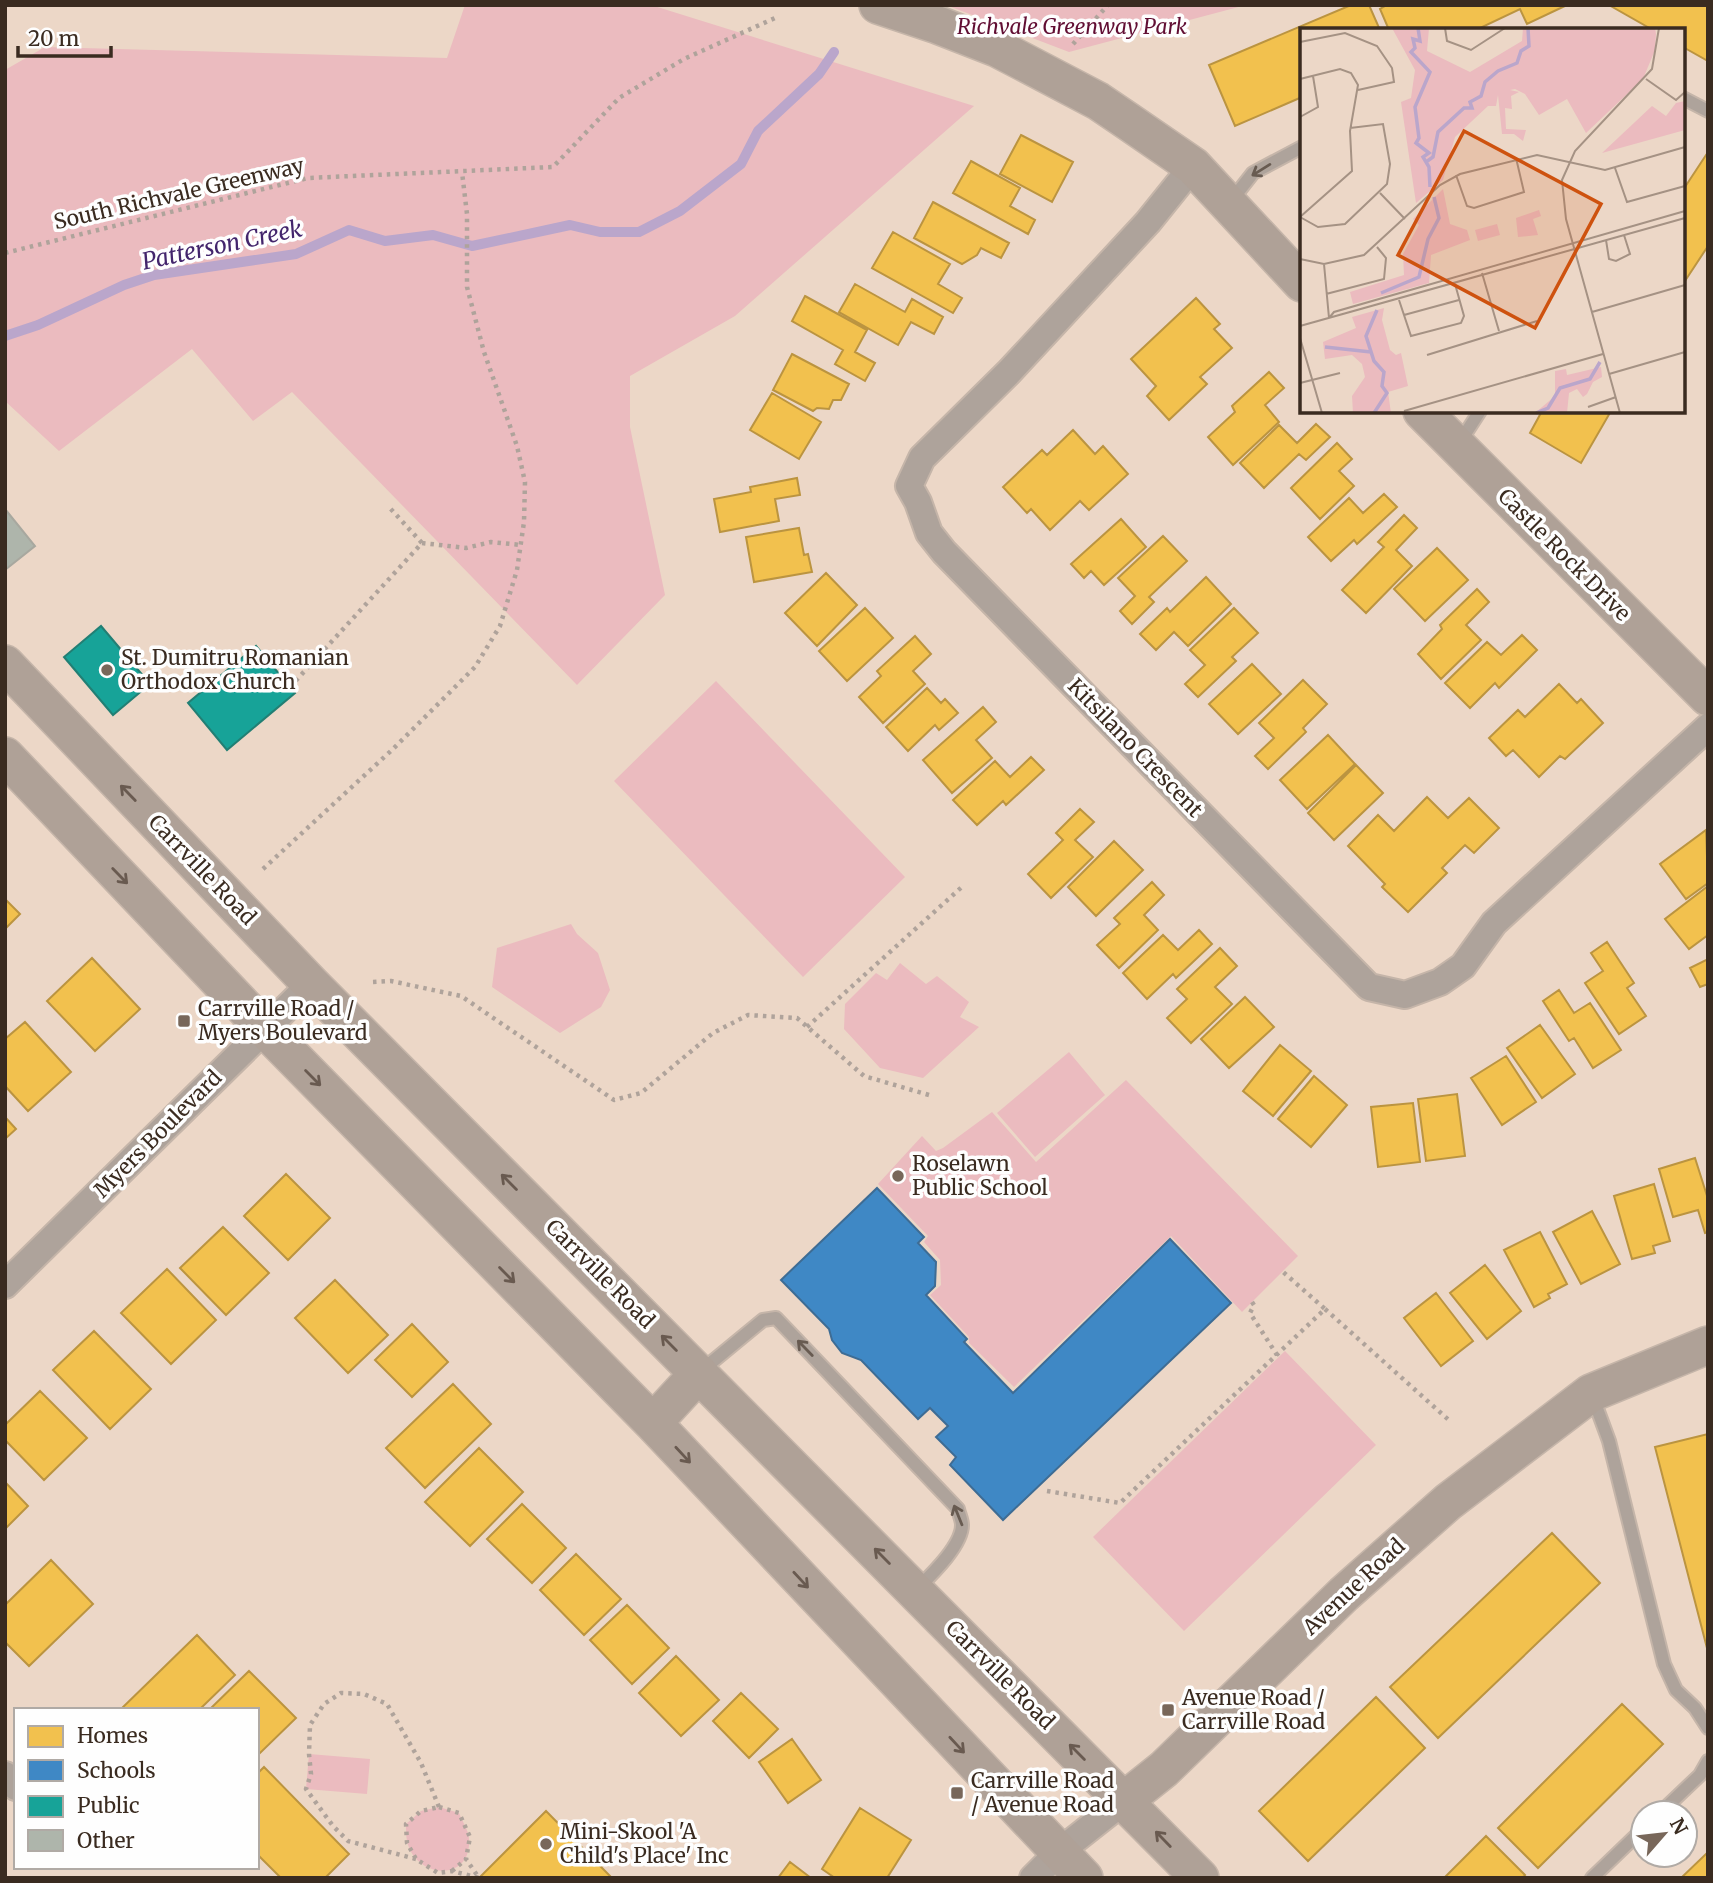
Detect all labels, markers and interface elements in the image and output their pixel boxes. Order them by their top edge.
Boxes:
park label: Richvale Greenway Park [957,13,1188,40]
scale bar [18,14,110,58]
text: 20 m [28,25,80,52]
inset map [1300,28,1685,413]
street label: South Richvale Greenway [51,151,307,235]
one-way arrow [1252,163,1272,177]
water label: Patterson Creek [139,213,305,276]
street label: Castle Rock Drive [1492,483,1636,627]
place label: St. Dumitru Romanian Orthodox Church [121,644,349,695]
marker: St. Dumitru Romanian Orthodox Church [99,662,115,678]
street label: Kitsilano Crescent [1062,673,1209,823]
one-way arrow [120,785,137,802]
street label: Carrville Road [143,809,262,931]
one-way arrow [111,867,128,885]
place label: Carrville Road / Myers Boulevard [198,995,368,1046]
marker: Carrville Road / Myers Boulevard [176,1013,192,1029]
street label: Myers Boulevard [88,1064,227,1203]
one-way arrow [305,1069,322,1086]
place label: Roselawn Public School [912,1150,1048,1201]
marker: Roselawn Public School [890,1168,906,1184]
one-way arrow [500,1173,517,1190]
street label: Carrville Road [540,1213,661,1334]
one-way arrow [499,1266,516,1283]
one-way arrow [661,1335,678,1352]
one-way arrow [796,1340,813,1357]
one-way arrow [675,1446,692,1463]
one-way arrow [950,1505,963,1526]
street label: Avenue Road [1296,1532,1411,1641]
one-way arrow [873,1548,890,1565]
one-way arrow [793,1571,810,1588]
street label: Carrville Road [940,1614,1061,1735]
place label: Avenue Road / Carrville Road [1181,1684,1326,1735]
marker: Avenue Road / Carrville Road [1160,1702,1176,1718]
legend [14,1708,259,1869]
text: Homes [77,1722,148,1749]
one-way arrow [949,1736,966,1753]
one-way arrow [1069,1744,1086,1761]
text: Schools [77,1757,156,1784]
place label: Carrville Road / Avenue Road [971,1767,1115,1818]
marker: Carrville Road / Avenue Road [949,1785,965,1801]
text: Public [77,1792,140,1819]
north arrow [1629,1799,1699,1869]
text: N [1665,1814,1693,1838]
place label: Mini-Skool 'A Child's Place' Inc [560,1818,729,1869]
text: Other [77,1827,135,1854]
one-way arrow [1154,1831,1171,1848]
marker: Mini-Skool 'A Child's Place' Inc [538,1836,554,1852]

